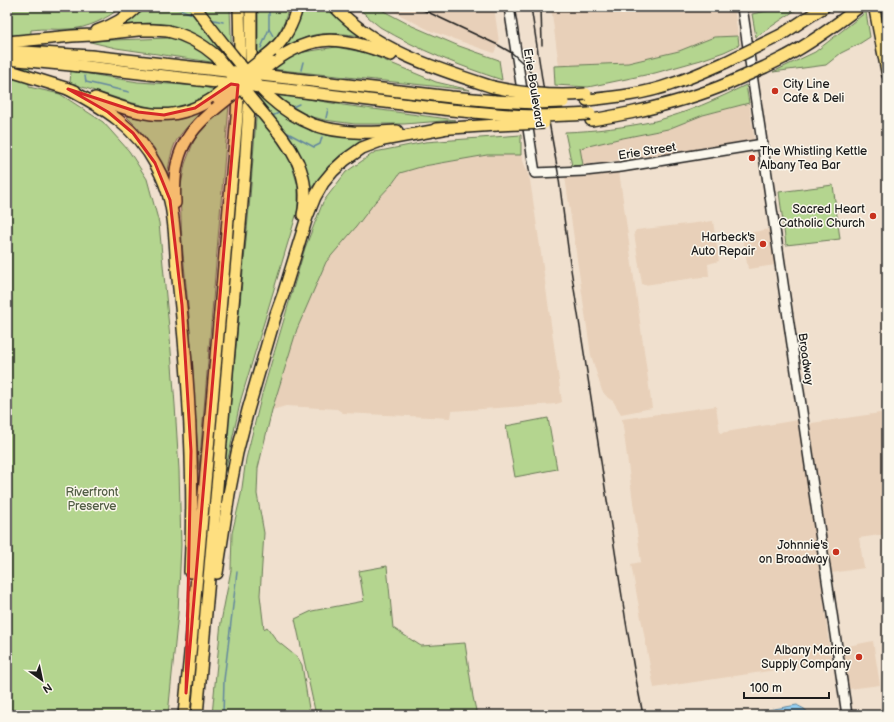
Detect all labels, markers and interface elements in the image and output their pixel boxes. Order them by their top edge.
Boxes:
street label: Erie Boulevard [520,47,547,129]
place label: City Line Cafe & Deli [783,77,845,106]
marker: City Line Cafe & Deli [770,86,780,96]
street label: Erie Street [617,139,677,163]
place label: The Whistling Kettle Albany Tea Bar [760,144,867,173]
marker: The Whistling Kettle Albany Tea Bar [747,153,757,163]
place label: Sacred Heart Catholic Church [779,202,865,231]
marker: Sacred Heart Catholic Church [868,211,878,221]
place label: Harbeck's Auto Repair [691,230,756,259]
marker: Harbeck's Auto Repair [758,239,768,249]
street label: Broadway [794,332,817,387]
park label: Riverfront Preserve [65,485,119,514]
place label: Johnnie's on Broadway [759,538,829,567]
marker: Johnnie's on Broadway [831,547,841,557]
place label: Albany Marine Supply Company [761,643,852,672]
marker: Albany Marine Supply Company [854,652,864,662]
north arrow [22,660,62,700]
scale bar [744,674,829,700]
text: N [40,680,54,696]
text: 100 m [750,681,782,696]

